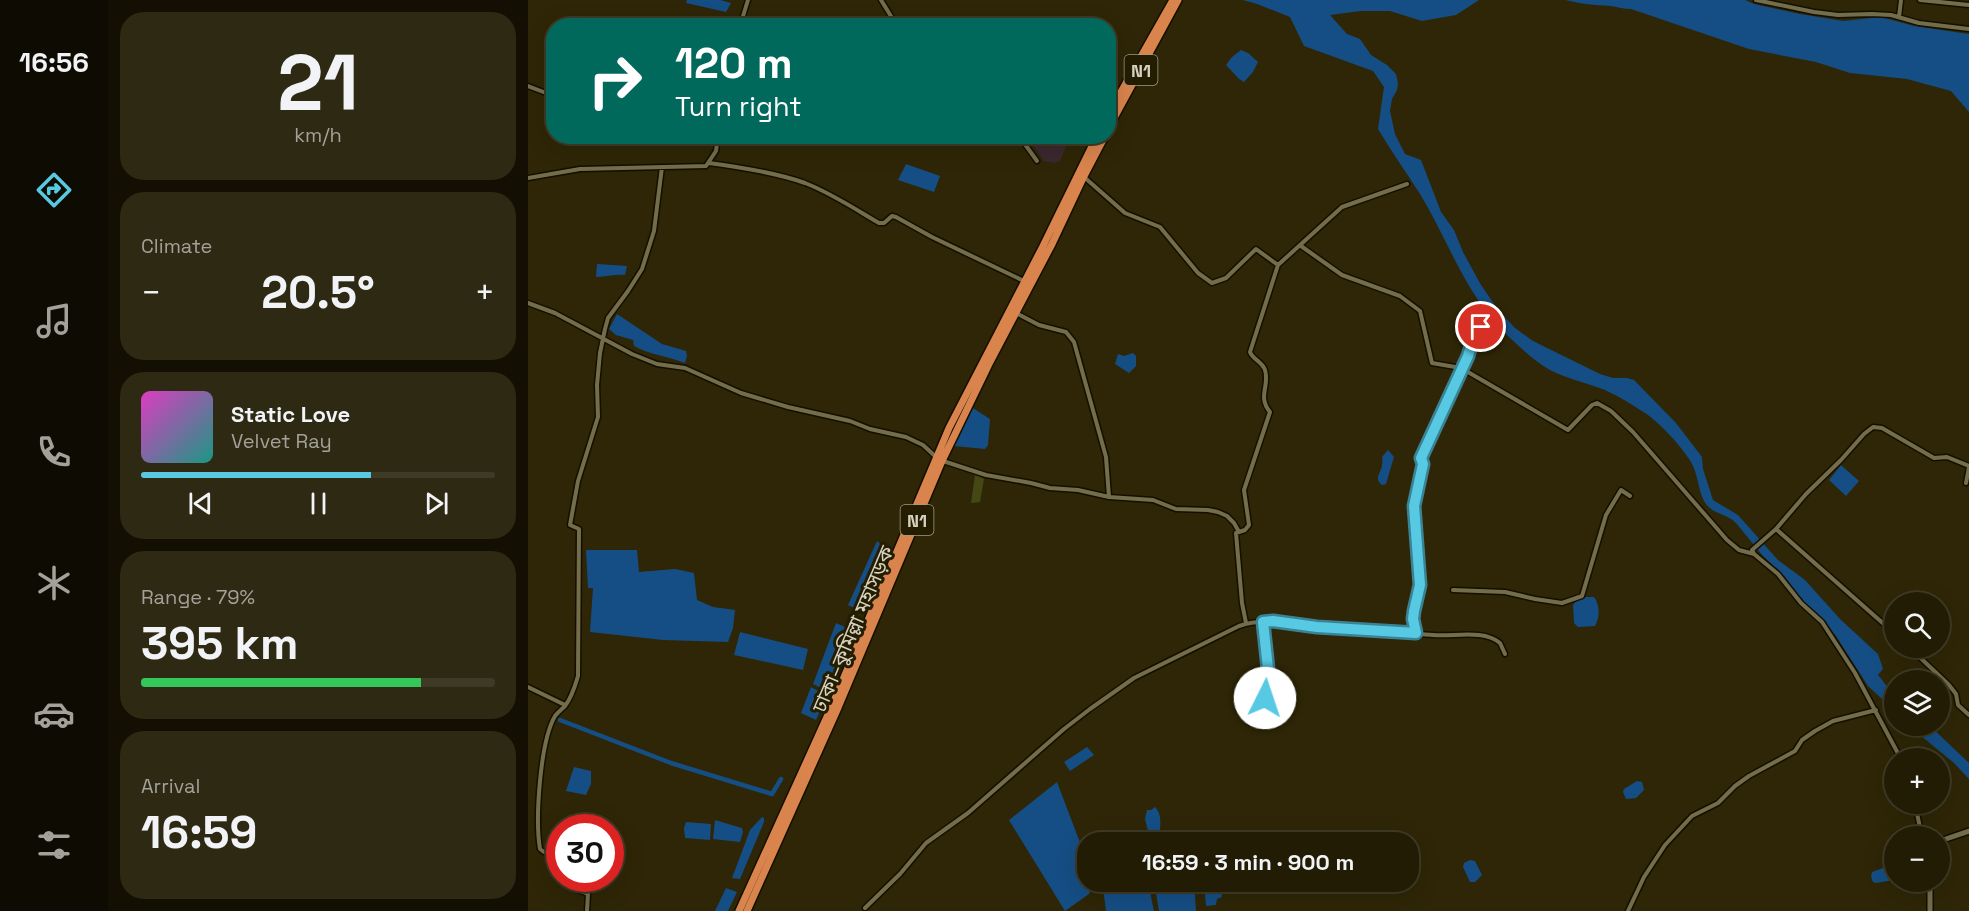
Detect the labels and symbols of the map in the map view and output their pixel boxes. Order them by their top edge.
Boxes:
road number: N1 [1124,55,1158,85]
pin [1455,301,1506,352]
road number: N1 [900,505,934,535]
street label: ঢাকা–কুমিল্লা মহাসড়ক [806,541,900,717]
position arrow [1233,666,1297,730]
speed limit sign: 30 [546,814,624,892]

